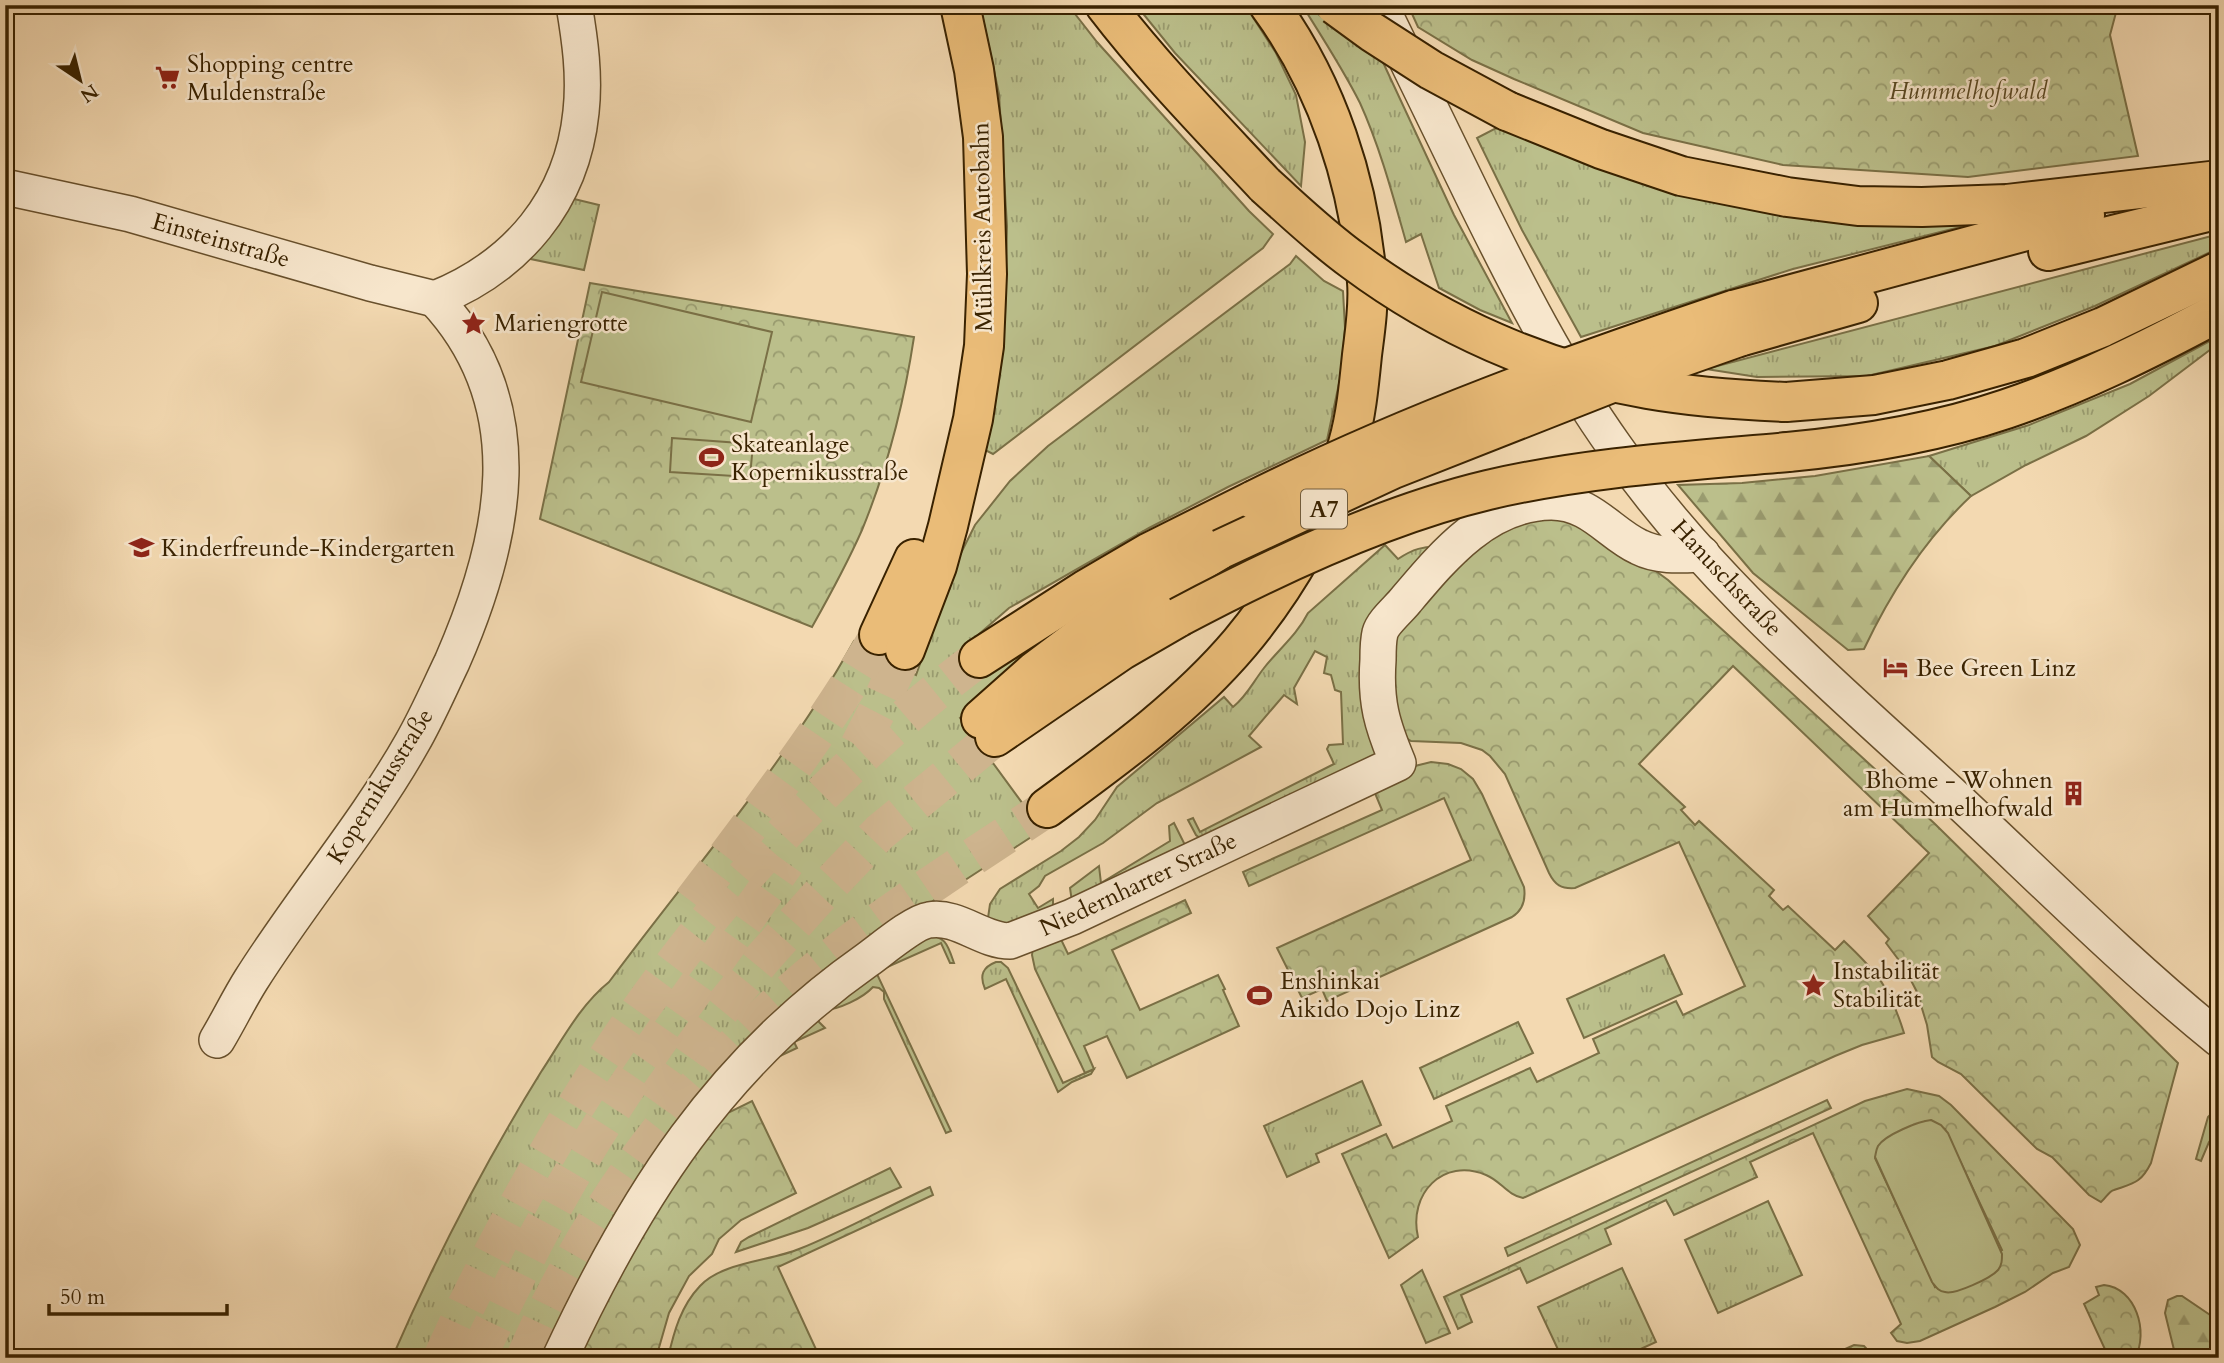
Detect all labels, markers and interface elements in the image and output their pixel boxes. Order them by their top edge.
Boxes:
north arrow [46,46,116,116]
place label: Shopping centre Muldenstraße [187,48,354,109]
supermarket icon: Shopping centre Muldenstraße [153,64,181,92]
park label: Hummelhofwald [1889,75,2048,108]
text: N [75,78,103,109]
street label: Mühlkreis Autobahn [964,122,1001,332]
street label: Einsteinstraße [148,205,294,276]
place label: Mariengrotte [494,307,628,340]
place icon: Mariengrotte [460,309,488,337]
place label: Skateanlage Kopernikusstraße [731,428,909,489]
sports icon: Skateanlage Kopernikusstraße [697,444,725,472]
road number: A7 [1301,489,1347,528]
street label: Hanuschstraße [1664,512,1790,644]
place label: Kinderfreunde-Kindergarten [161,532,456,565]
school or university icon: Kinderfreunde-Kindergarten [127,534,155,562]
place label: Bee Green Linz [1916,652,2076,685]
hotel icon: Bee Green Linz [1882,654,1910,682]
street label: Kopernikusstraße [319,702,441,870]
place label: Bhome - Wohnen am Hummelhofwald [1843,764,2053,825]
building icon: Bhome - Wohnen am Hummelhofwald [2059,780,2087,808]
street label: Niedernharter Straße [1034,824,1242,945]
place label: Instabilität Stabilität [1833,955,1939,1016]
place label: Enshinkai Aikido Dojo Linz [1280,965,1460,1026]
place icon: Instabilität Stabilität [1799,971,1827,999]
sports icon: Enshinkai Aikido Dojo Linz [1246,981,1274,1009]
scale bar [49,1272,228,1316]
text: 50 m [60,1283,105,1312]

